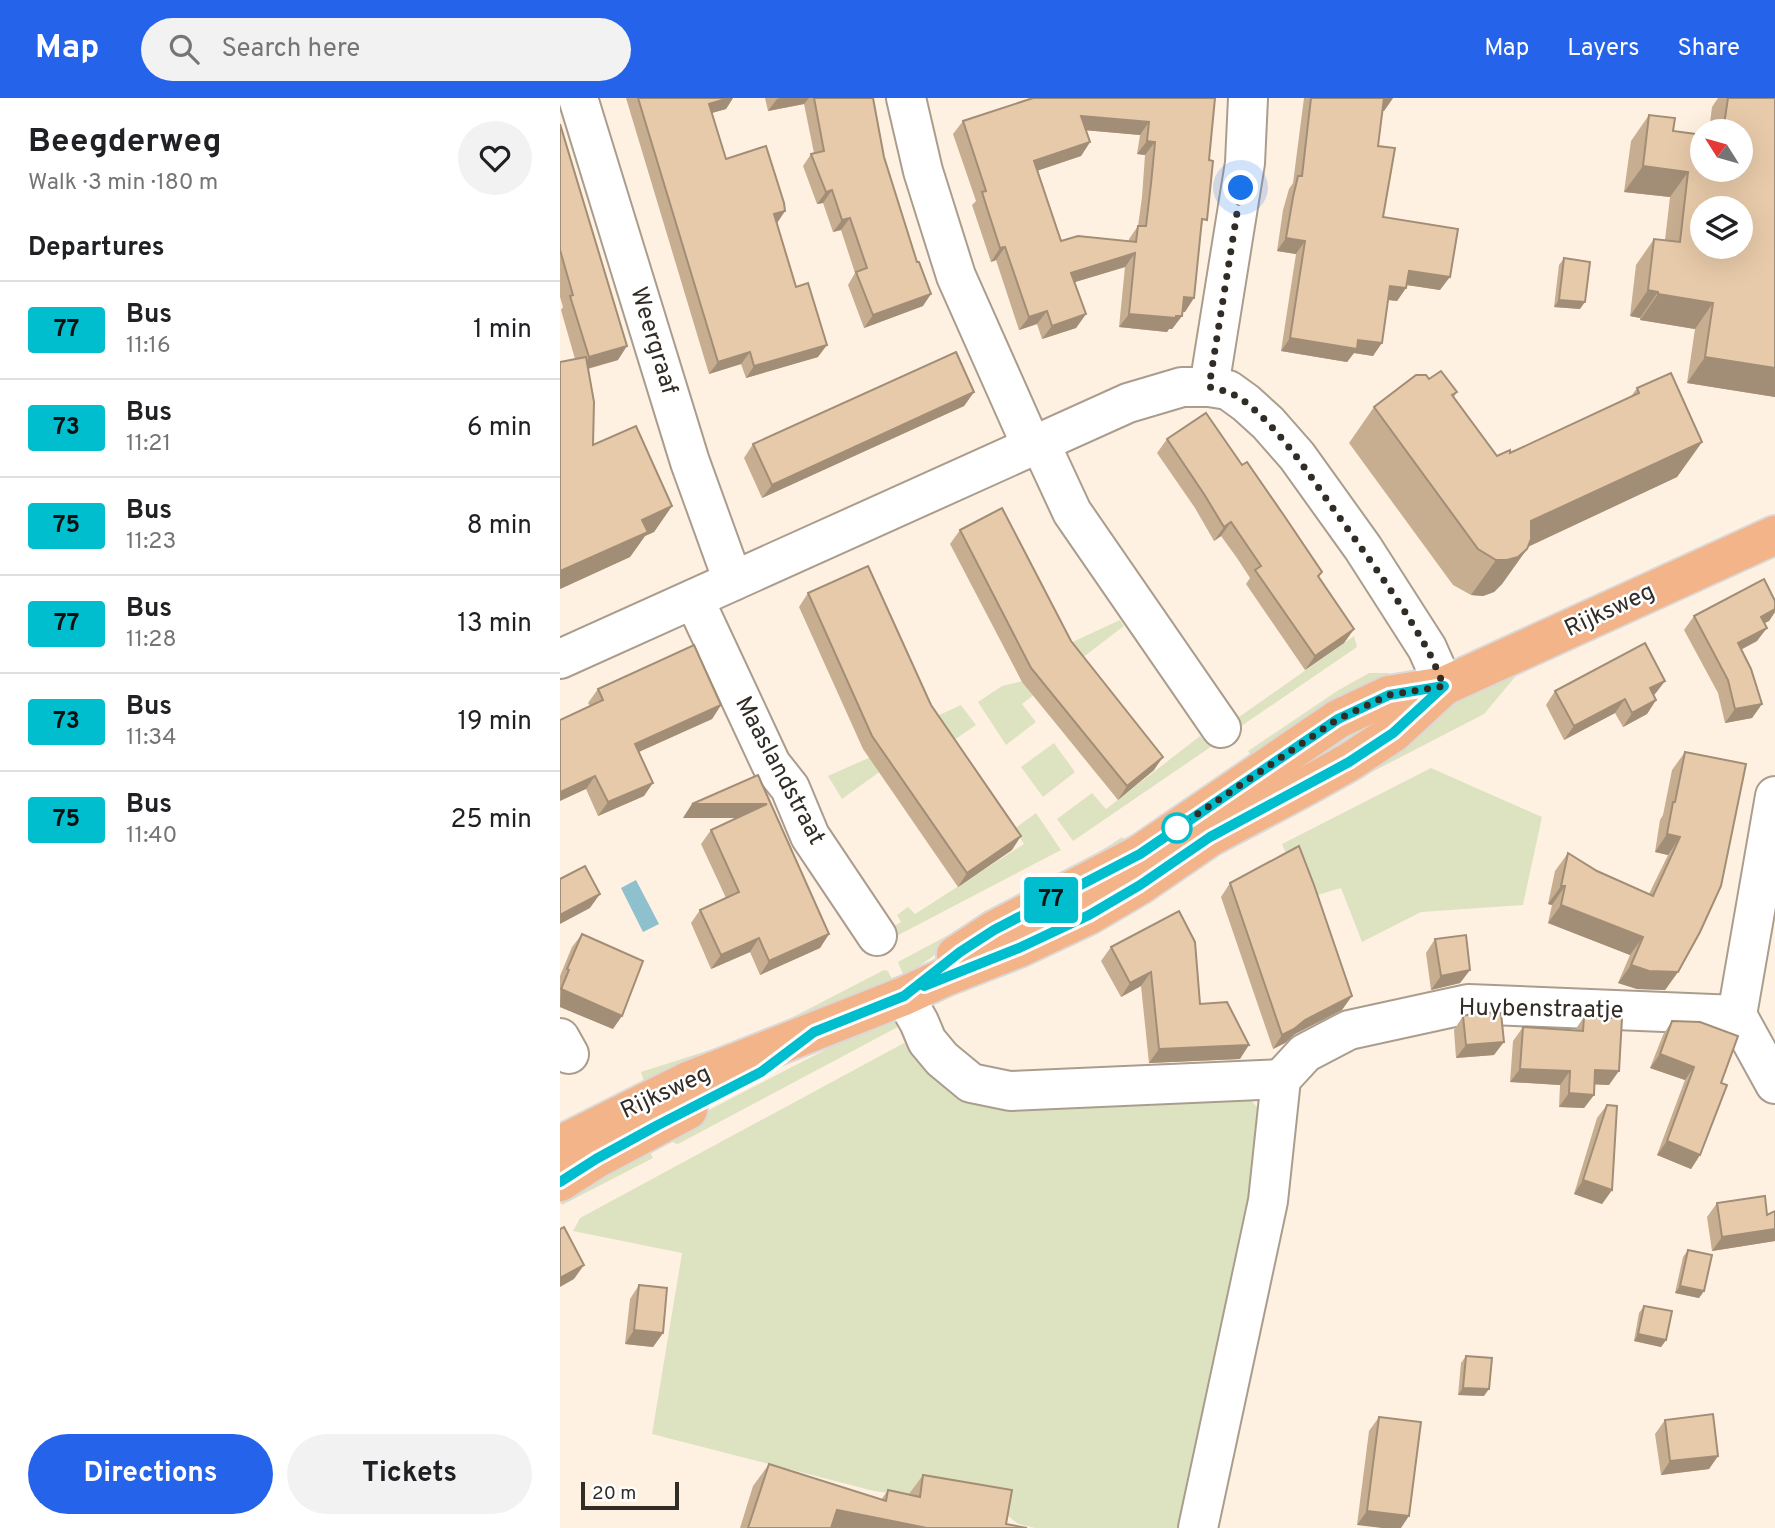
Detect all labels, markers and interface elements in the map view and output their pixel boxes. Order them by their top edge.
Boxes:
search box [141,18,631,81]
text: Map [35,28,99,70]
icon: search [165,30,203,68]
text: Search here [221,33,360,66]
text: Map [1484,34,1529,64]
text: Layers [1567,34,1639,64]
text: Share [1677,34,1740,64]
north arrow [1690,119,1754,182]
map controls [1690,119,1753,259]
button: heart [458,121,532,195]
text: Beegderweg [28,122,222,164]
text: Walk · 3 min · 180 m [28,169,218,198]
your location [1223,170,1258,205]
button: layers [1690,196,1753,259]
text: Departures [28,232,165,265]
street label: Weergraaf [622,284,684,398]
text: Bus [126,299,172,332]
text: 1 min [473,314,532,347]
text: 77 [54,315,79,345]
text: 11:16 [126,332,171,361]
text: Bus [126,397,172,430]
text: 6 min [467,412,532,445]
text: 73 [53,413,80,443]
text: 11:21 [126,430,171,459]
text: Bus [126,495,172,528]
text: 8 min [467,510,532,543]
text: 75 [53,511,80,541]
text: 11:23 [126,528,176,557]
street label: Rijksweg [1560,577,1660,645]
text: Bus [126,593,172,626]
text: 13 min [457,608,532,641]
text: 77 [54,609,79,639]
text: 11:28 [126,626,176,655]
text: Bus [126,691,172,724]
street label: Maaslandstraat [727,692,831,850]
text: 19 min [457,706,532,739]
text: 73 [53,707,80,737]
text: 11:34 [126,724,176,753]
text: Bus [126,789,172,822]
text: 25 min [451,804,532,837]
text: 75 [53,805,80,835]
unlabelled marker [1162,813,1192,843]
text: 11:40 [126,822,177,851]
line badge: 77 [1020,877,1082,923]
text: 77 [1038,885,1064,915]
street label: Huybenstraatje [1458,994,1624,1026]
street label: Rijksweg [616,1059,716,1127]
button: Directions [28,1434,273,1514]
button: Tickets [287,1434,532,1514]
scale bar [581,1479,679,1511]
text: 20 m [592,1482,636,1506]

